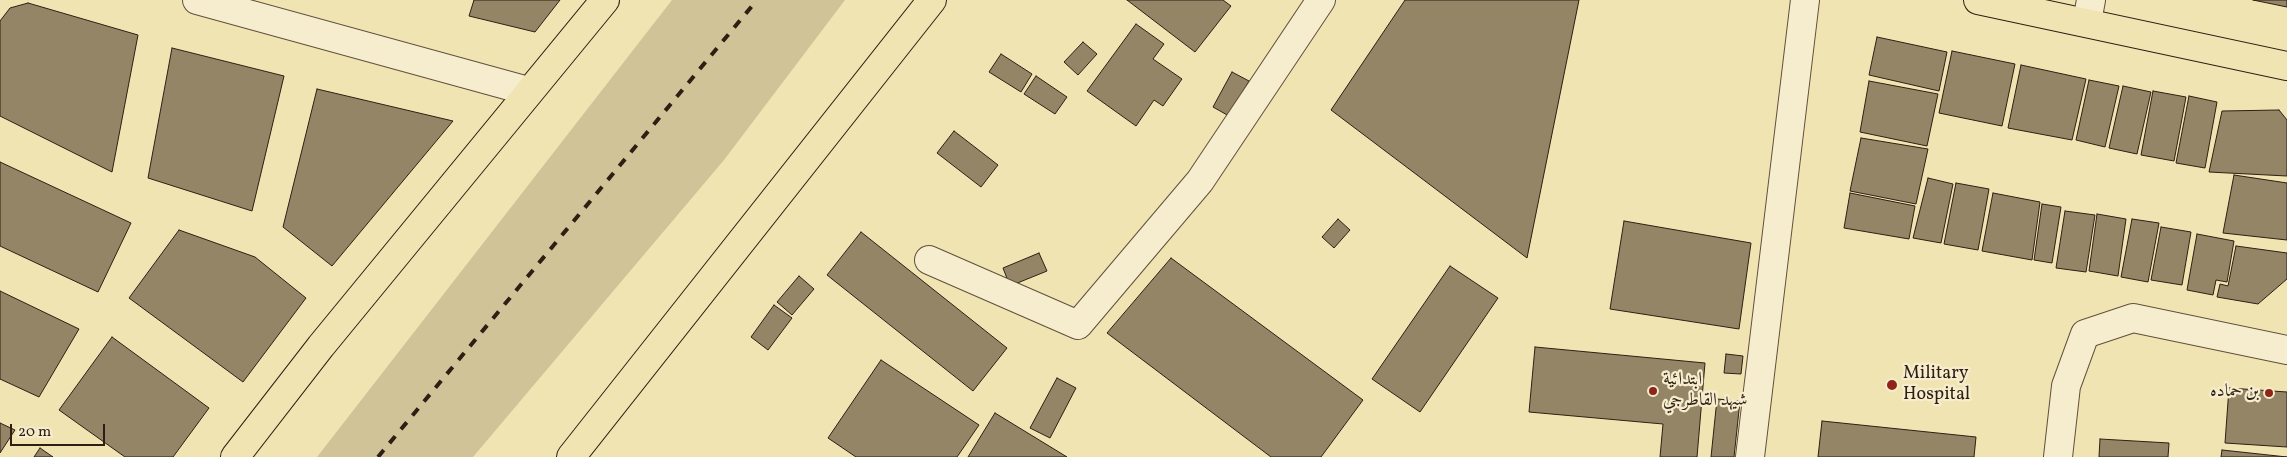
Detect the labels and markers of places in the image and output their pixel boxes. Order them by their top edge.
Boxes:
place label: Military Hospital [1903,364,1970,406]
place label: ابتدائية شيهد القاطرجي [1663,370,1748,412]
marker: Military Hospital [1885,378,1899,392]
place label: بن حماده [2210,382,2259,404]
marker: ابتدائية شيهد القاطرجي [1647,385,1659,397]
marker: بن حماده [2263,387,2275,399]

